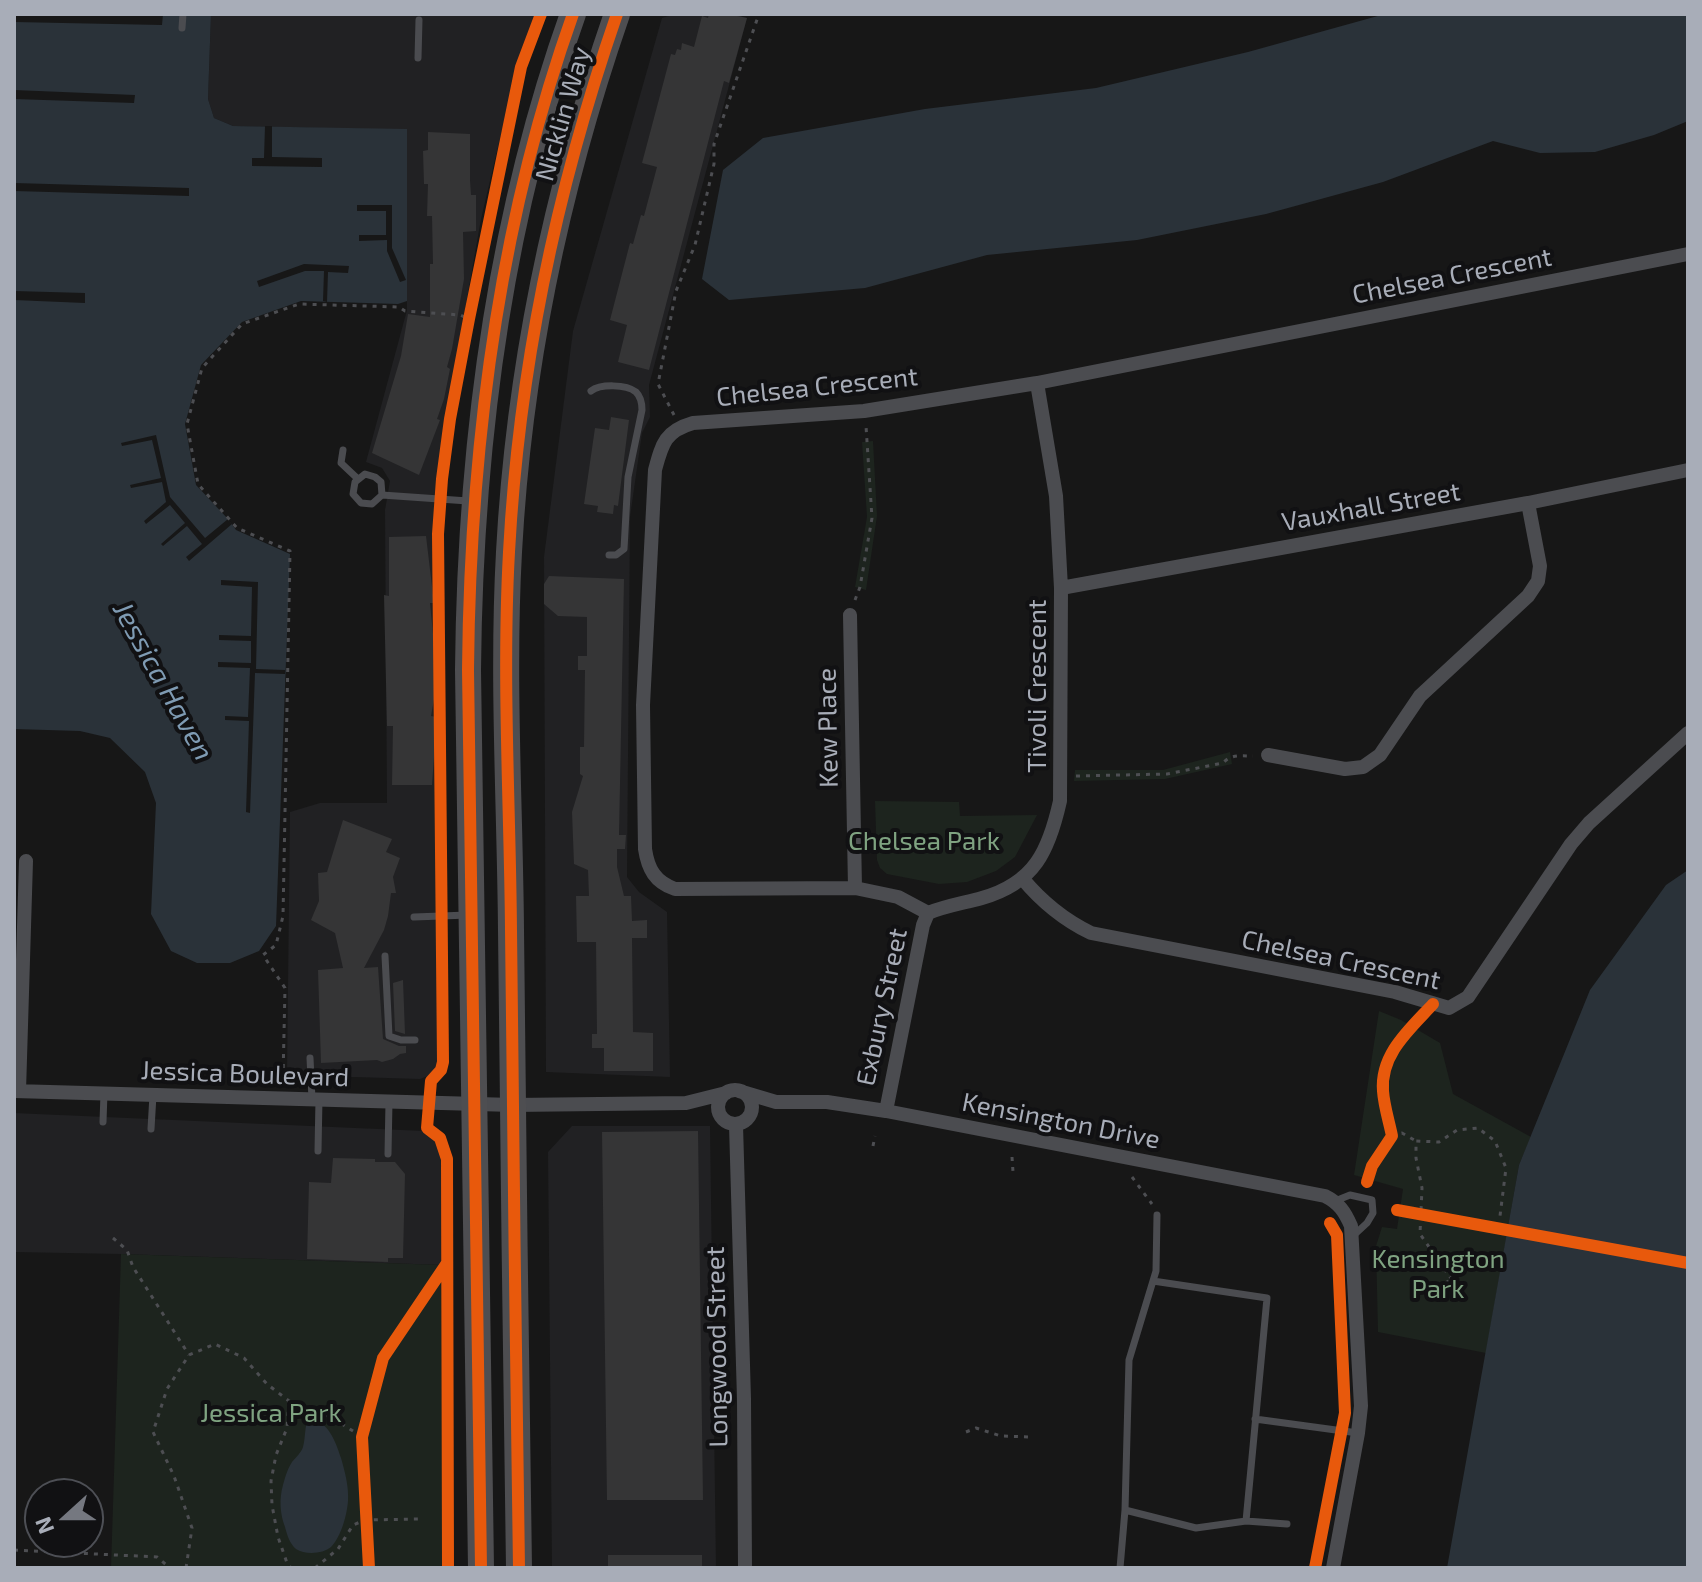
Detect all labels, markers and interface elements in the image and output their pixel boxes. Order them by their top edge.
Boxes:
street label: Nicklin Way [529,43,597,185]
street label: Chelsea Crescent [1350,241,1554,311]
street label: Chelsea Crescent [715,361,919,413]
street label: Vauxhall Street [1279,476,1463,538]
water label: Jessica Haven [106,596,220,766]
street label: Tivoli Crescent [1021,599,1053,773]
street label: Kew Place [811,668,845,788]
park label: Chelsea Park [848,825,1000,857]
street label: Chelsea Crescent [1239,924,1443,996]
street label: Exbury Street [850,925,914,1089]
street label: Jessica Boulevard [140,1055,350,1093]
street label: Kensington Drive [960,1087,1162,1155]
park label: Kensington Park [1371,1243,1505,1304]
street label: Longwood Street [700,1246,734,1448]
park label: Jessica Park [200,1397,342,1429]
north arrow [24,1478,104,1558]
text: N [28,1514,58,1538]

